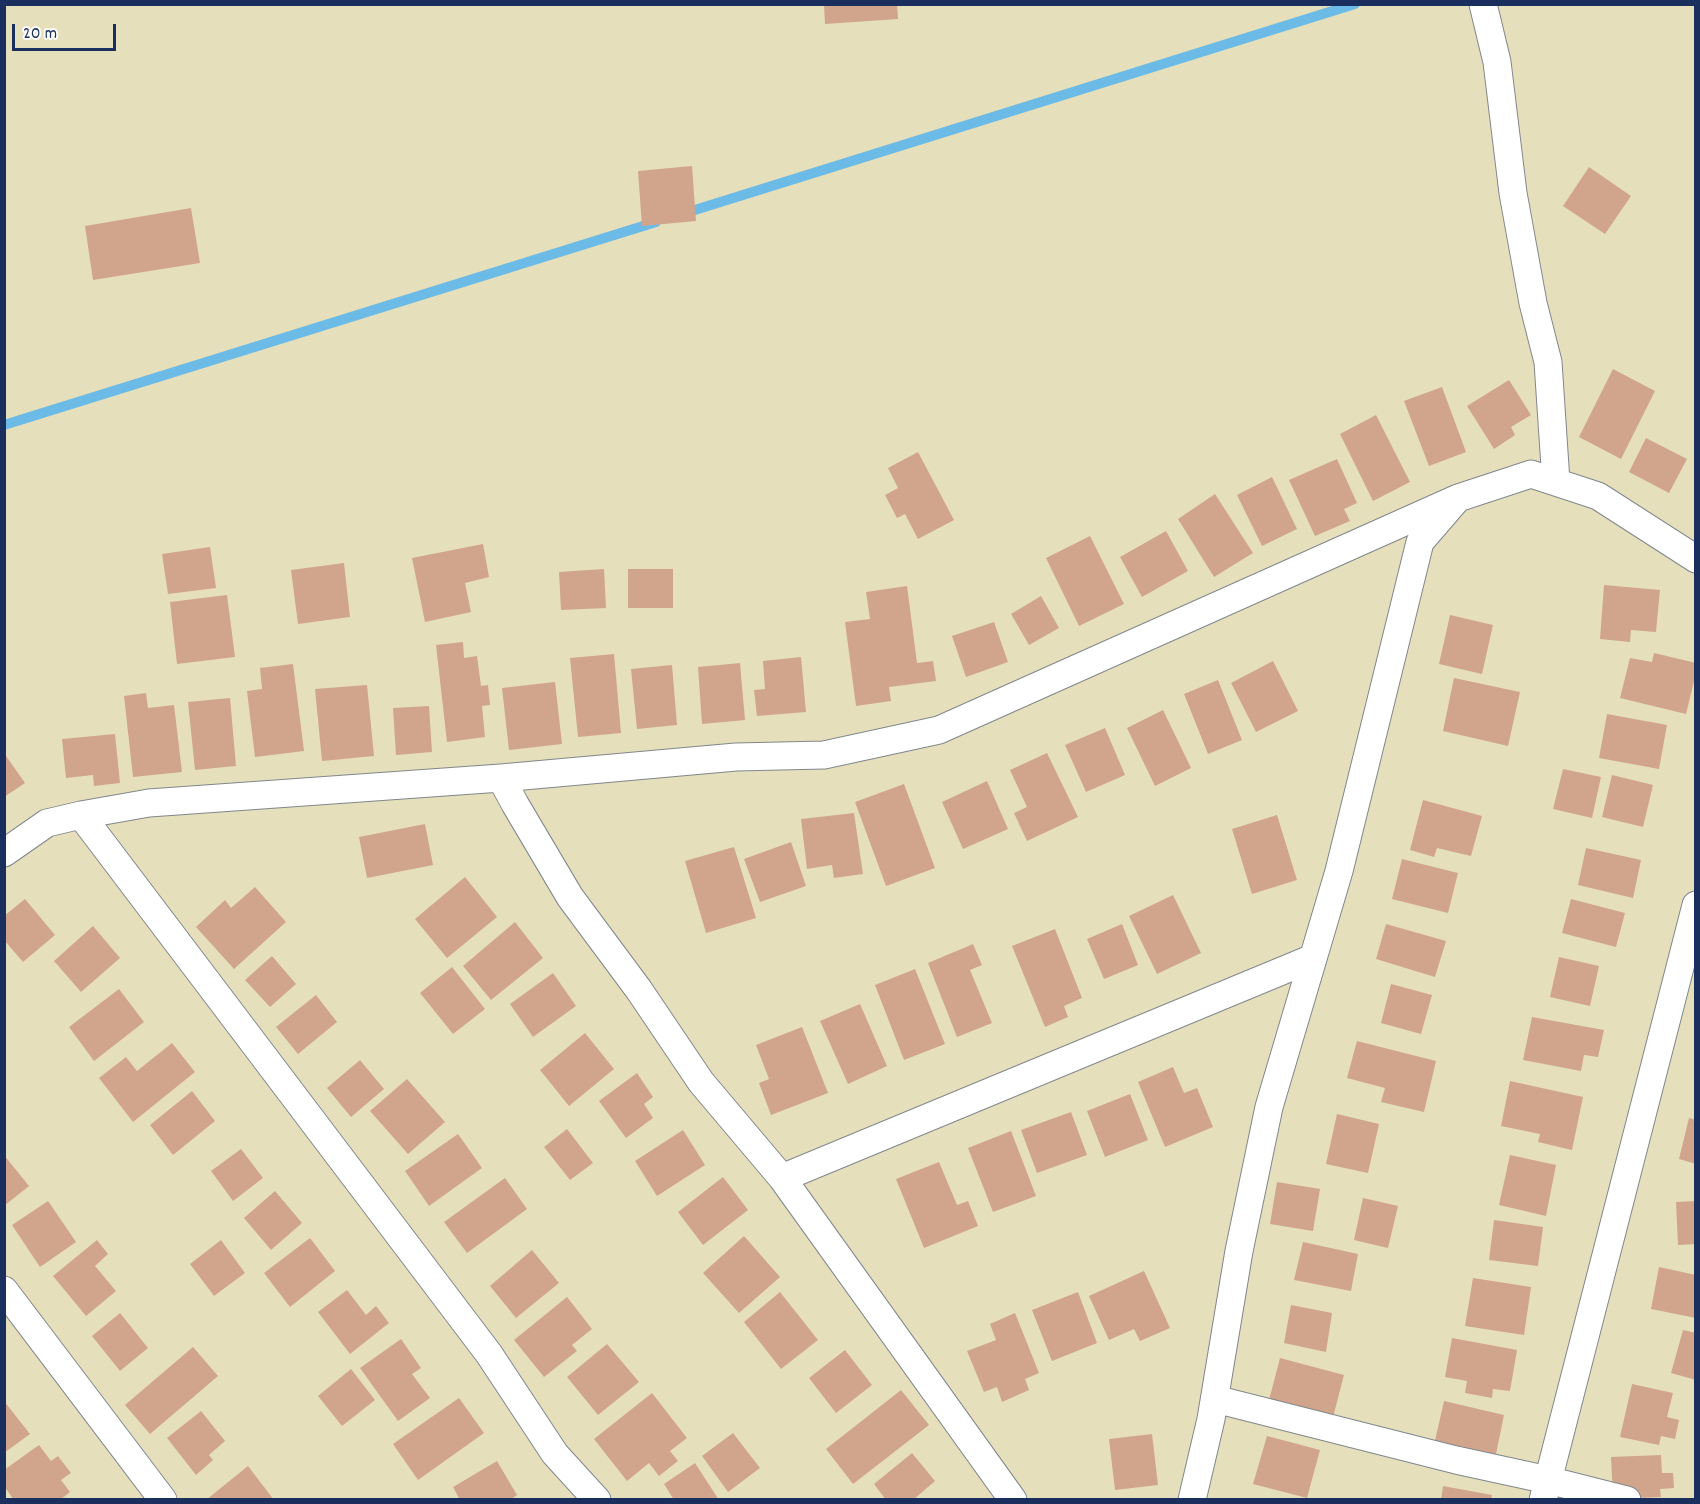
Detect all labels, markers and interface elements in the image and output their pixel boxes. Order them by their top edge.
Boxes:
scale bar [15,12,118,50]
text: 20 m [23,22,57,47]

